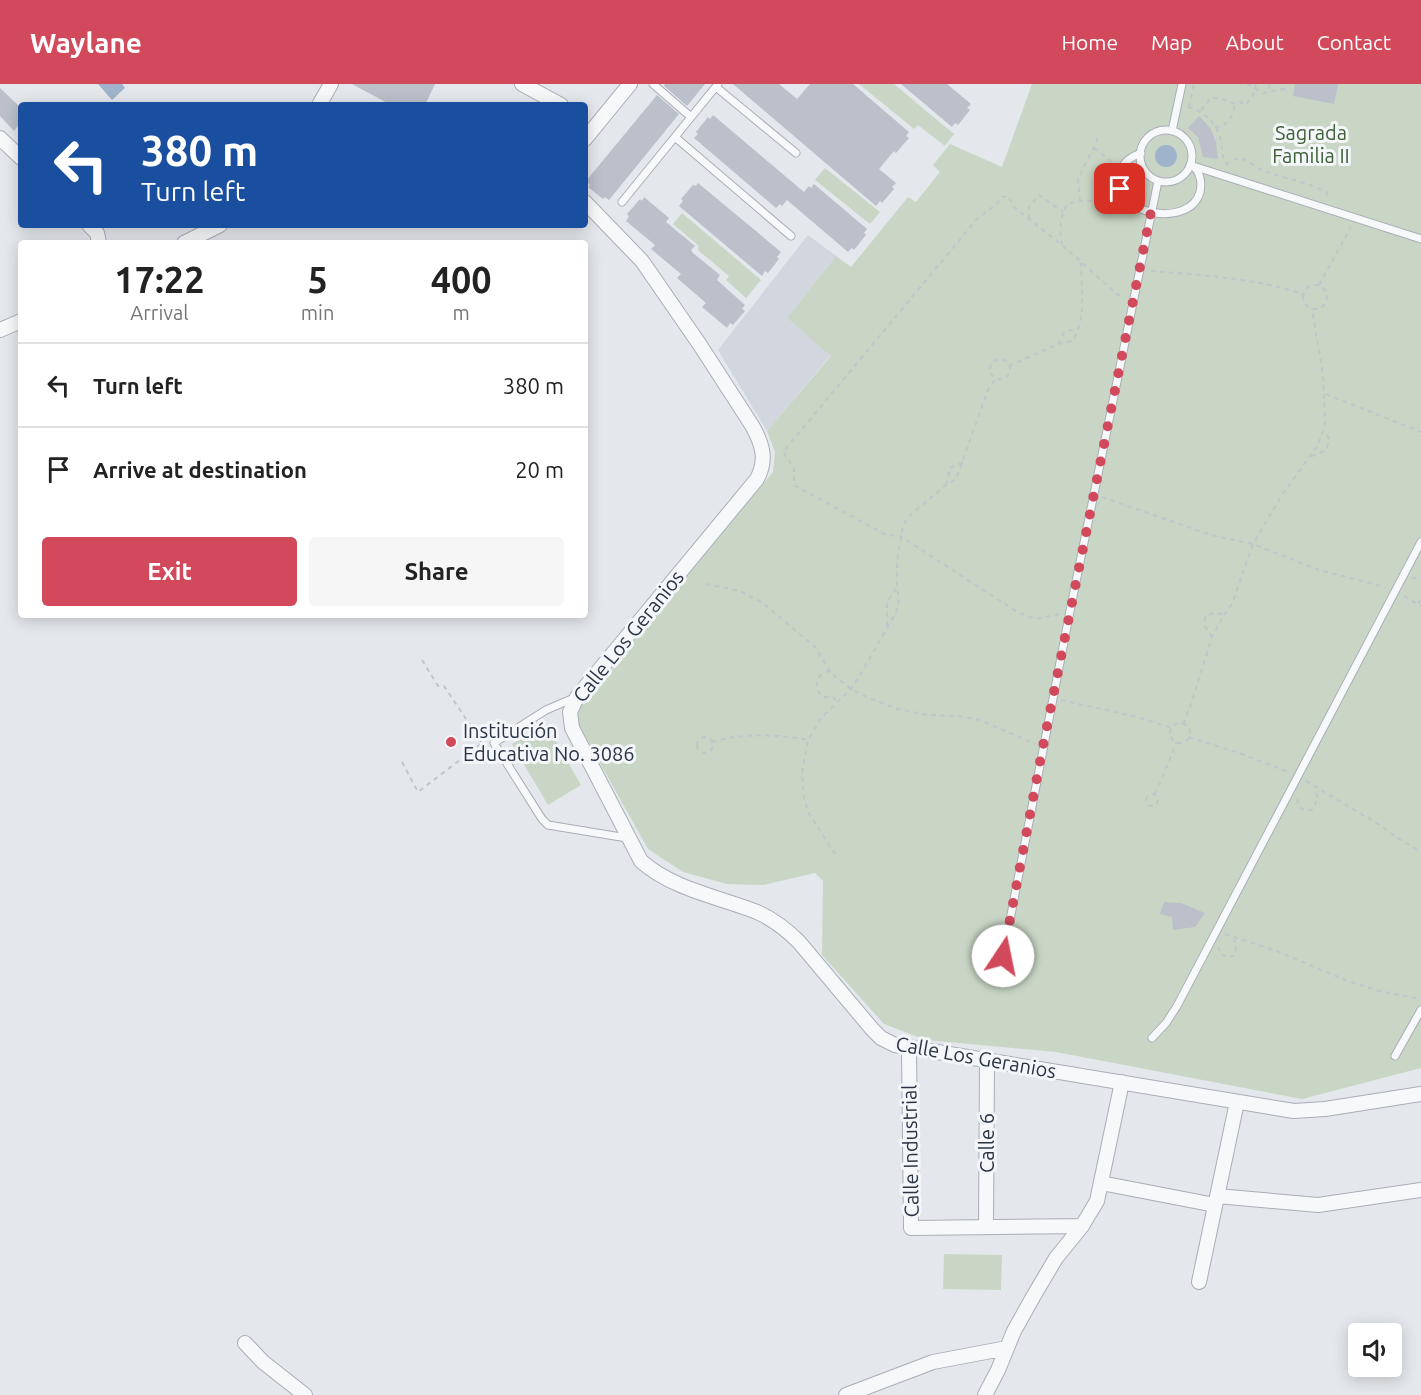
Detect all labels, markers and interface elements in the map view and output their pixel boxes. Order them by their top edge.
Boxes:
text: Waylane [30,27,142,58]
text: Home [1061,30,1118,54]
text: Map [1151,30,1192,54]
text: About [1225,30,1284,54]
text: Contact [1317,30,1391,54]
park label: Sagrada Familia II [1272,121,1350,167]
icon: left [42,126,120,204]
text: 380 m [141,127,258,174]
pin [1094,163,1145,214]
icon: arrive [1103,172,1136,205]
text: Turn left [141,176,245,206]
text: 17:22 [114,259,204,300]
text: 5 [307,259,328,300]
text: 400 [431,259,492,300]
text: Arrival [130,301,189,324]
text: min [301,301,334,324]
text: m [453,301,470,324]
icon: left [42,369,75,402]
text: Turn left [93,373,183,398]
text: 380 m [503,373,564,398]
icon: arrive [42,453,75,486]
text: Arrive at destination [93,457,307,482]
text: 20 m [515,457,564,482]
button: Exit [42,537,297,606]
button: Share [309,537,564,606]
street label: Calle Los Geranios [568,566,688,706]
place label: Institución Educativa No. 3086 [463,719,635,765]
marker: Institución Educativa No. 3086 [444,735,458,749]
position arrow [971,924,1035,988]
street label: Calle Los Geranios [894,1032,1058,1082]
street label: Calle Industrial [897,1084,923,1218]
street label: Calle 6 [975,1113,998,1173]
map controls [1348,1323,1402,1377]
button: sound [1348,1323,1402,1377]

